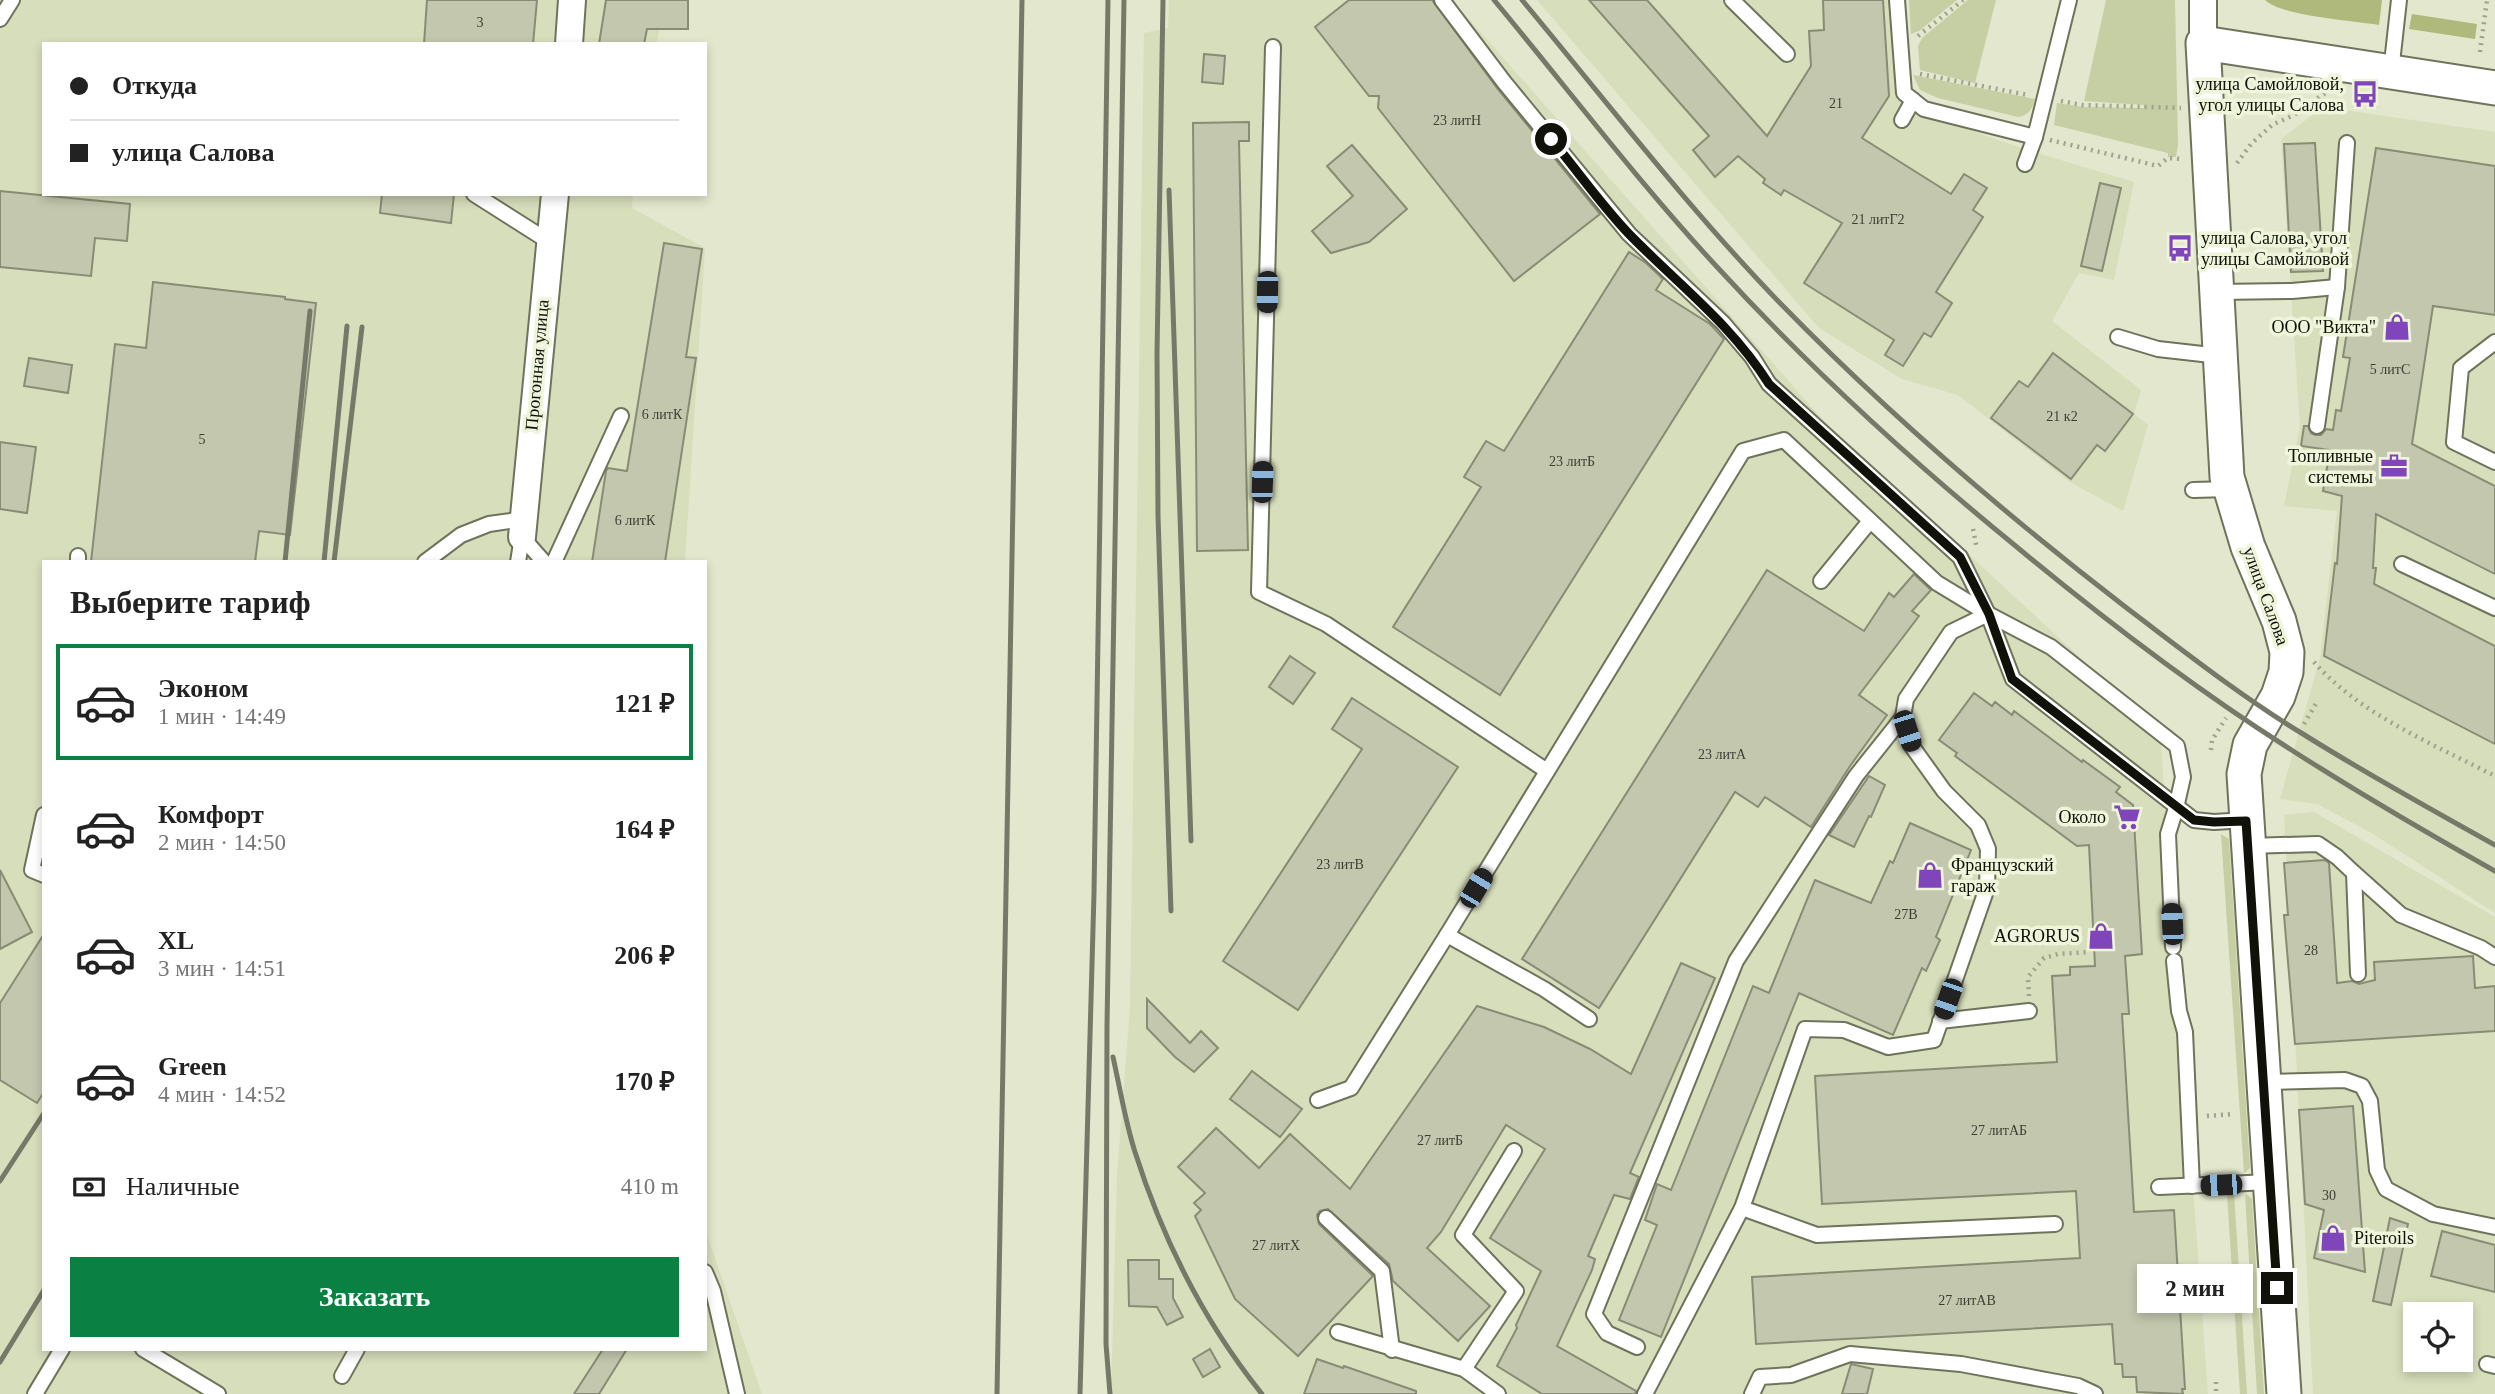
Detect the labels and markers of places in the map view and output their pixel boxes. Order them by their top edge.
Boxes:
place label: улица Самойловой, угол улицы Салова [2196,74,2344,115]
bus stop icon: улица Самойловой, угол улицы Салова [2350,79,2380,109]
place label: улица Салова, угол улицы Самойловой [2201,228,2349,269]
bus stop icon: улица Салова, угол улицы Самойловой [2165,233,2195,263]
shop icon: ООО "Викта" [2382,312,2412,342]
place label: ООО "Викта" [2272,317,2376,337]
place label: Топливные системы [2288,446,2373,487]
office icon: Топливные системы [2379,451,2409,481]
supermarket icon: Около [2112,802,2142,832]
place label: Около [2058,807,2106,827]
place label: Французский гараж [1951,855,2054,896]
shop icon: Французский гараж [1915,860,1945,890]
shop icon: AGRORUS [2086,921,2116,951]
place label: AGRORUS [1994,926,2080,946]
shop icon: Piteroils [2318,1223,2348,1253]
place label: Piteroils [2354,1228,2414,1248]

